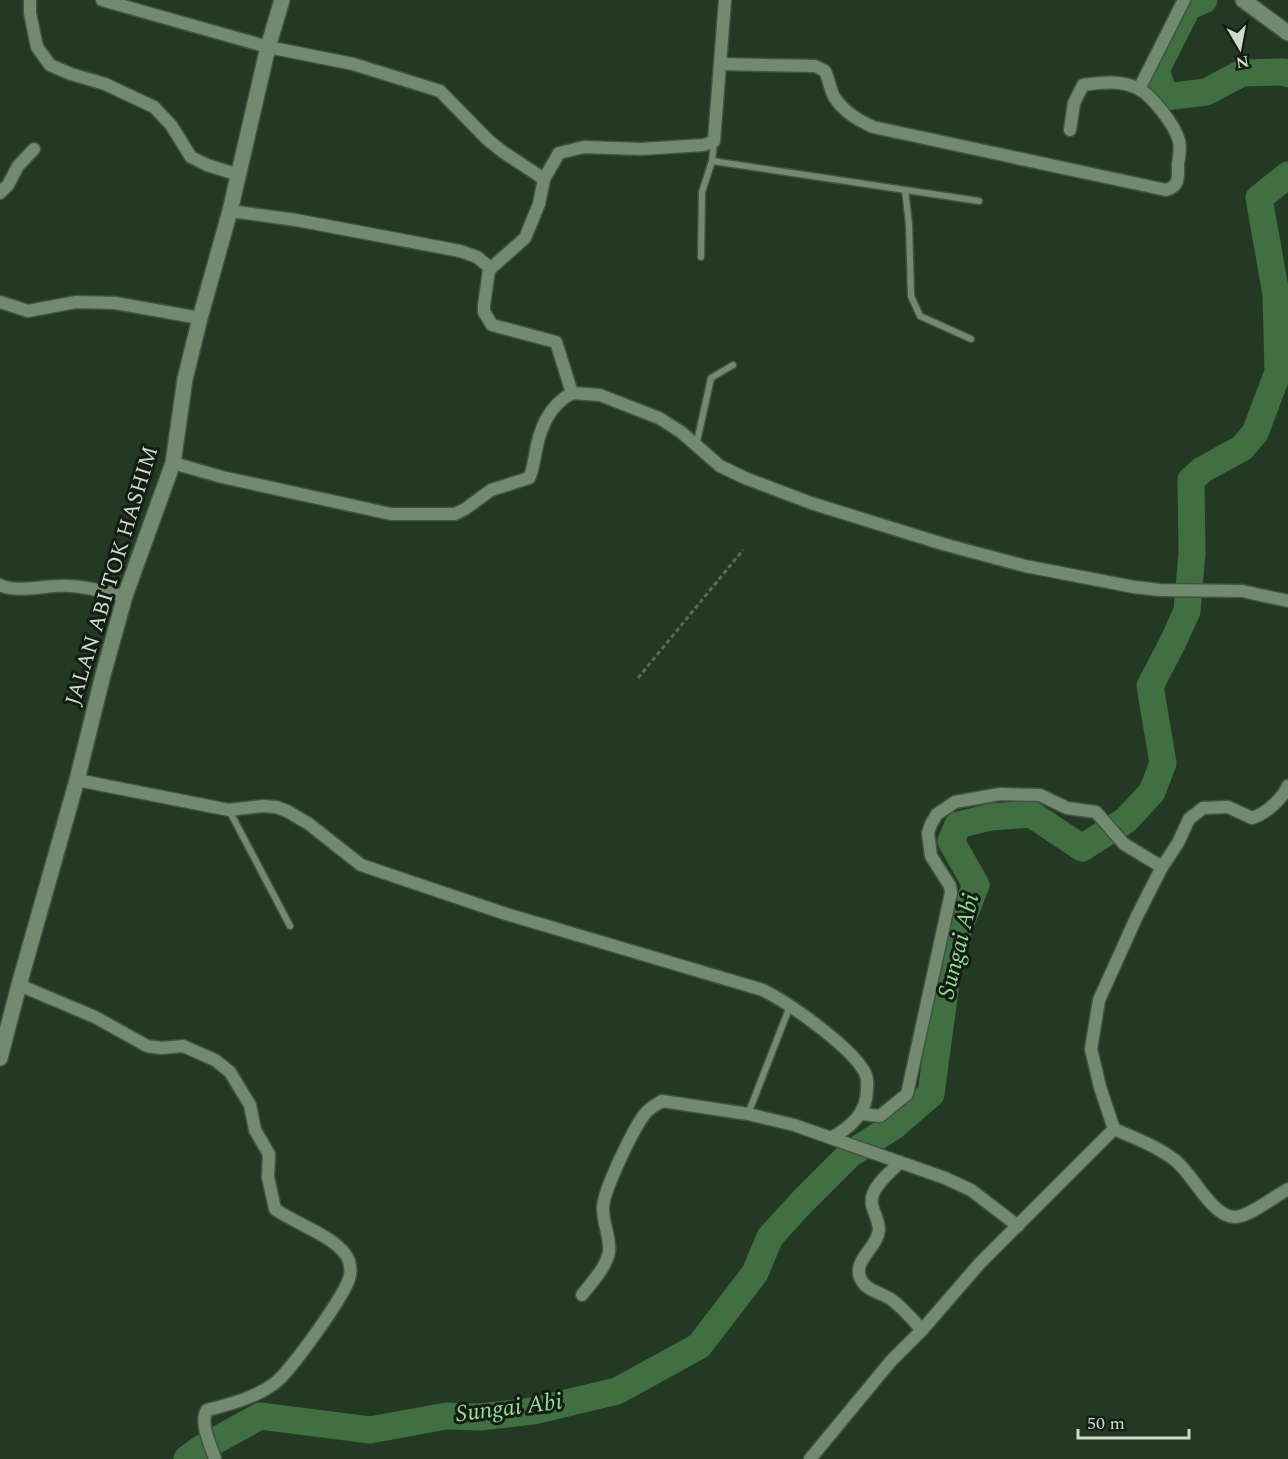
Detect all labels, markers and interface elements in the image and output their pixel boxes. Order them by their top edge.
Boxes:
north arrow [1210,18,1270,78]
text: N [1234,49,1251,75]
street label: JALAN ABI TOK HASHIM [57,442,167,710]
water label: Sungai Abi [929,890,989,1002]
water label: Sungai Abi [454,1384,564,1432]
scale bar [1078,1402,1189,1440]
text: 50 m [1087,1410,1125,1437]

